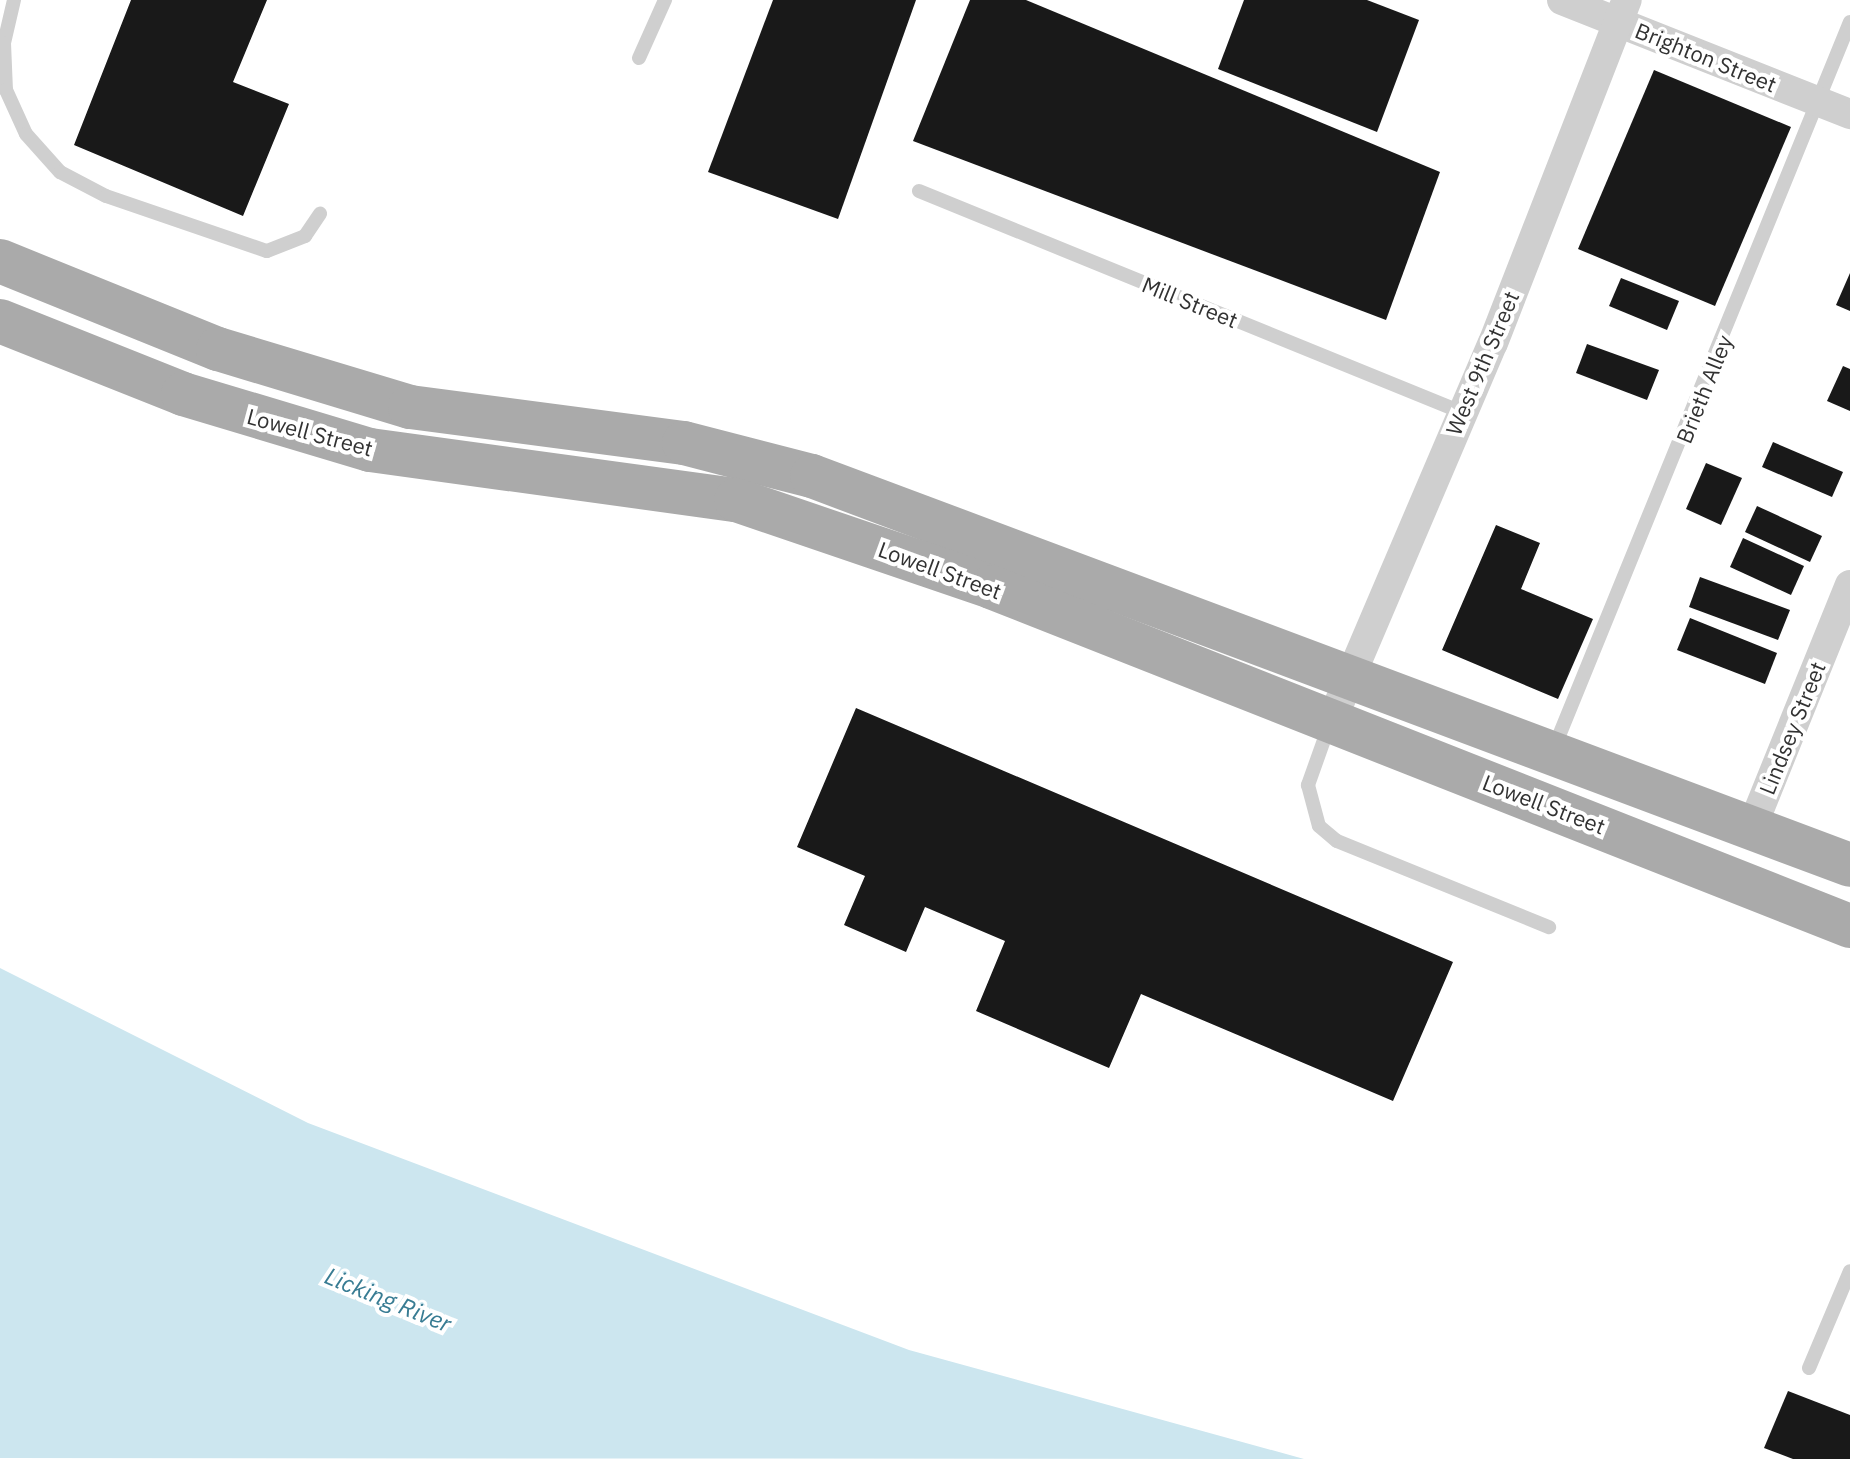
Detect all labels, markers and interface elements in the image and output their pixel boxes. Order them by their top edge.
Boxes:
street label: Brighton Street [1631,17,1781,97]
street label: Mill Street [1138,271,1242,333]
street label: West 9th Street [1440,287,1524,439]
street label: Brieth Alley [1670,331,1738,447]
street label: Lowell Street [244,403,376,461]
street label: Lowell Street [875,535,1005,605]
street label: Lindsey Street [1753,658,1831,798]
street label: Lowell Street [1479,769,1609,839]
water label: Licking River [321,1262,455,1338]

